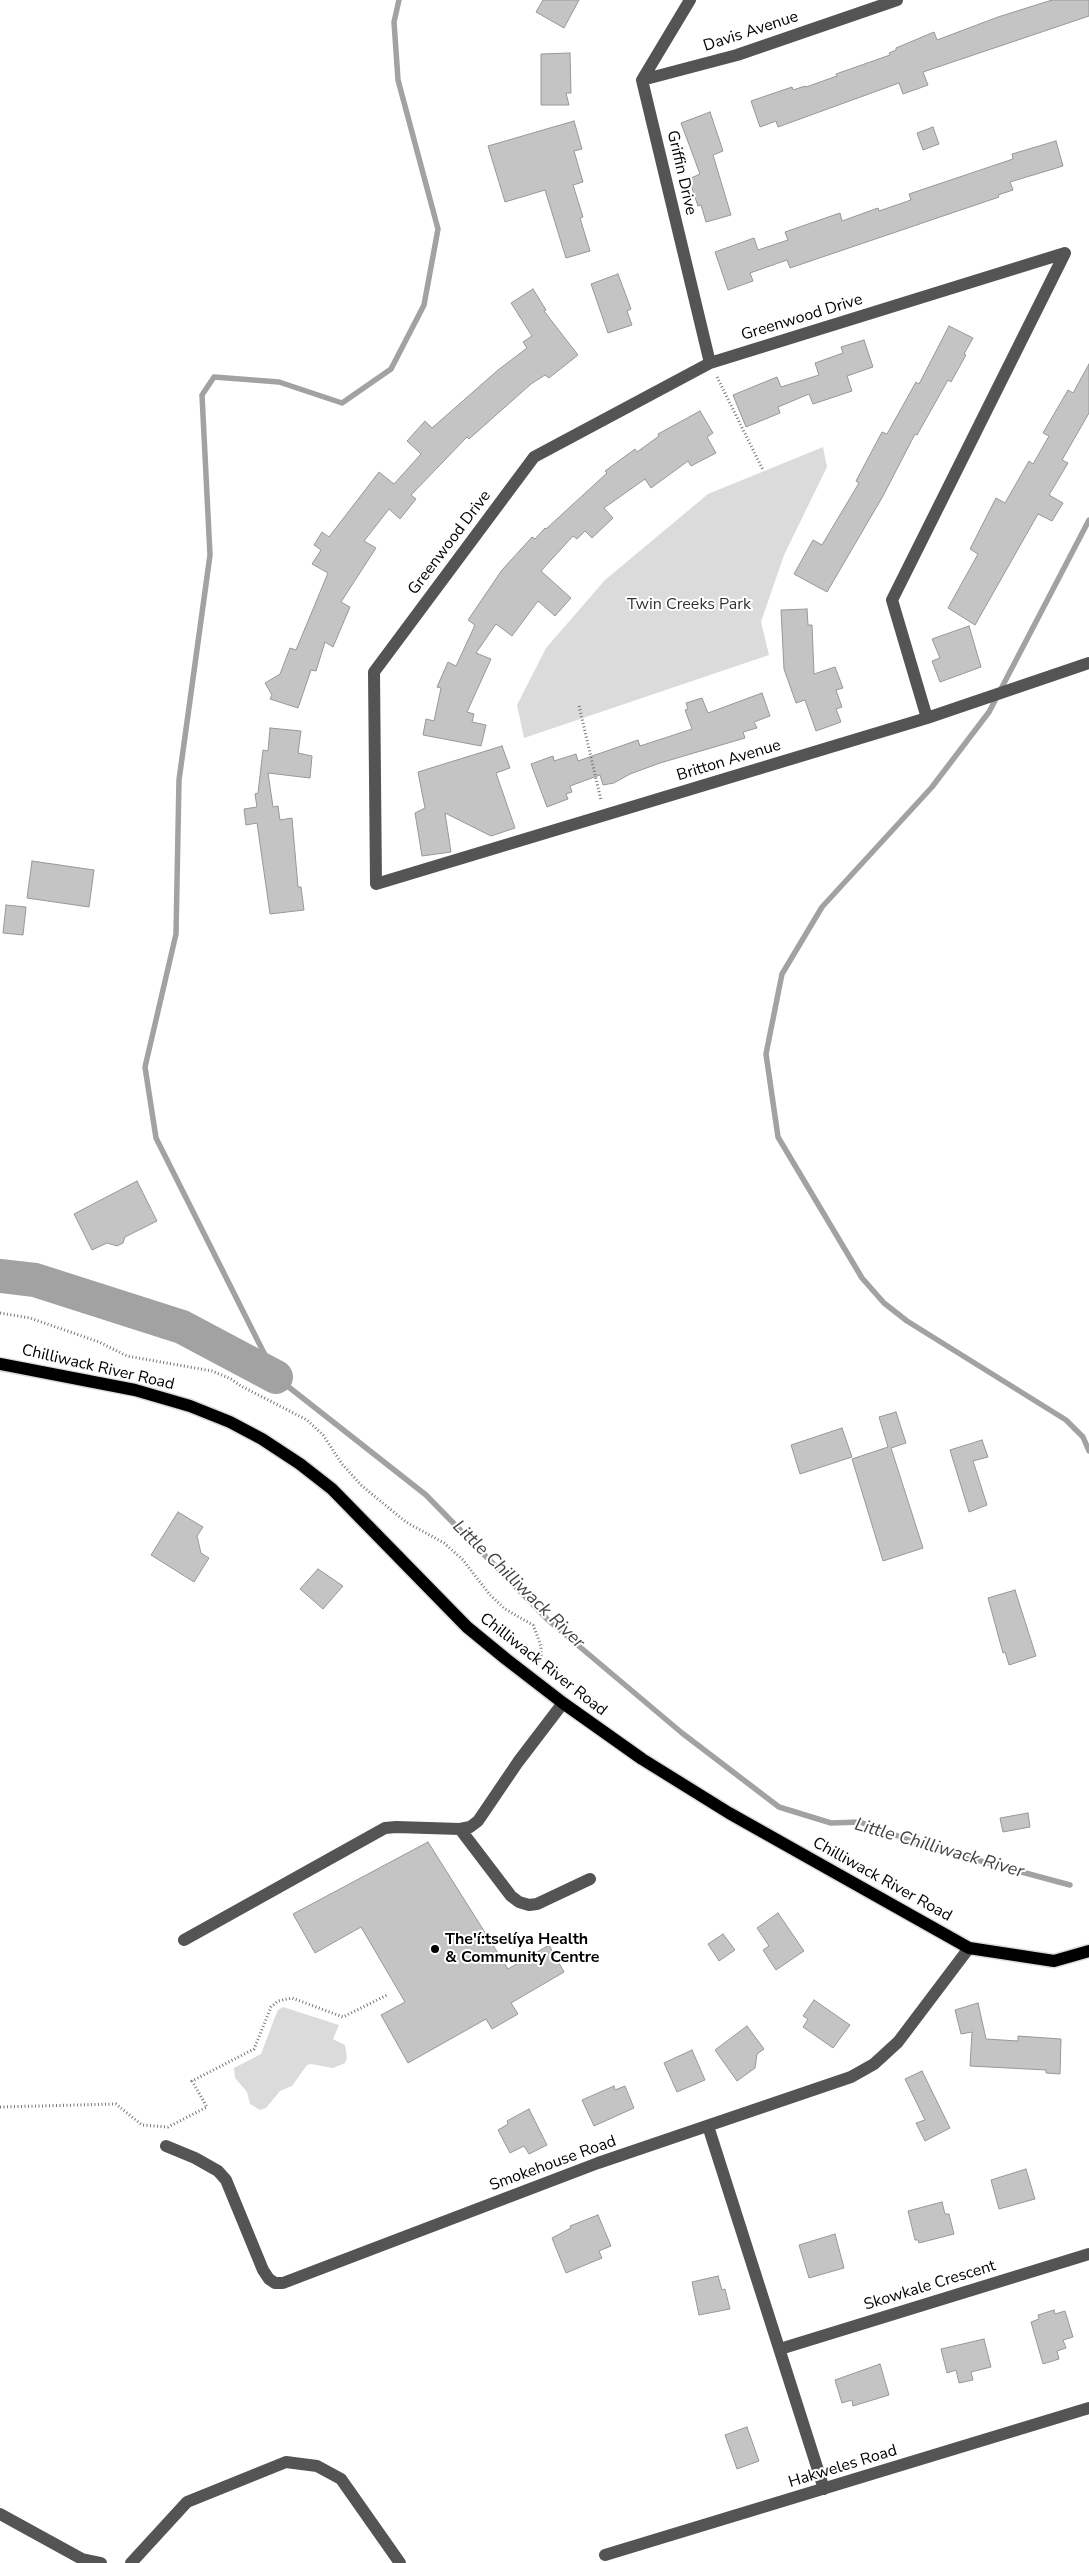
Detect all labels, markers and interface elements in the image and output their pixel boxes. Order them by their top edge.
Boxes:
street label: Davis Avenue [701,8,801,56]
street label: Griffin Drive [662,129,700,217]
street label: Greenwood Drive [739,290,865,346]
street label: Greenwood Drive [404,487,496,599]
park label: Twin Creeks Park [627,595,751,615]
street label: Britton Avenue [675,736,783,786]
street label: Chilliwack River Road [20,1341,176,1395]
water label: Little Chilliwack River [448,1516,588,1654]
street label: Chilliwack River Road [476,1609,610,1721]
water label: Little Chilliwack River [852,1815,1026,1883]
street label: Chilliwack River Road [809,1834,955,1926]
place label: The'í:tselíya Health & Community Centre [445,1930,600,1968]
marker: The'í:tselíya Health & Community Centre [429,1943,441,1955]
street label: Smokehouse Road [487,2132,619,2196]
street label: Skowkale Crescent [862,2257,998,2315]
street label: Hakweles Road [786,2441,900,2493]

